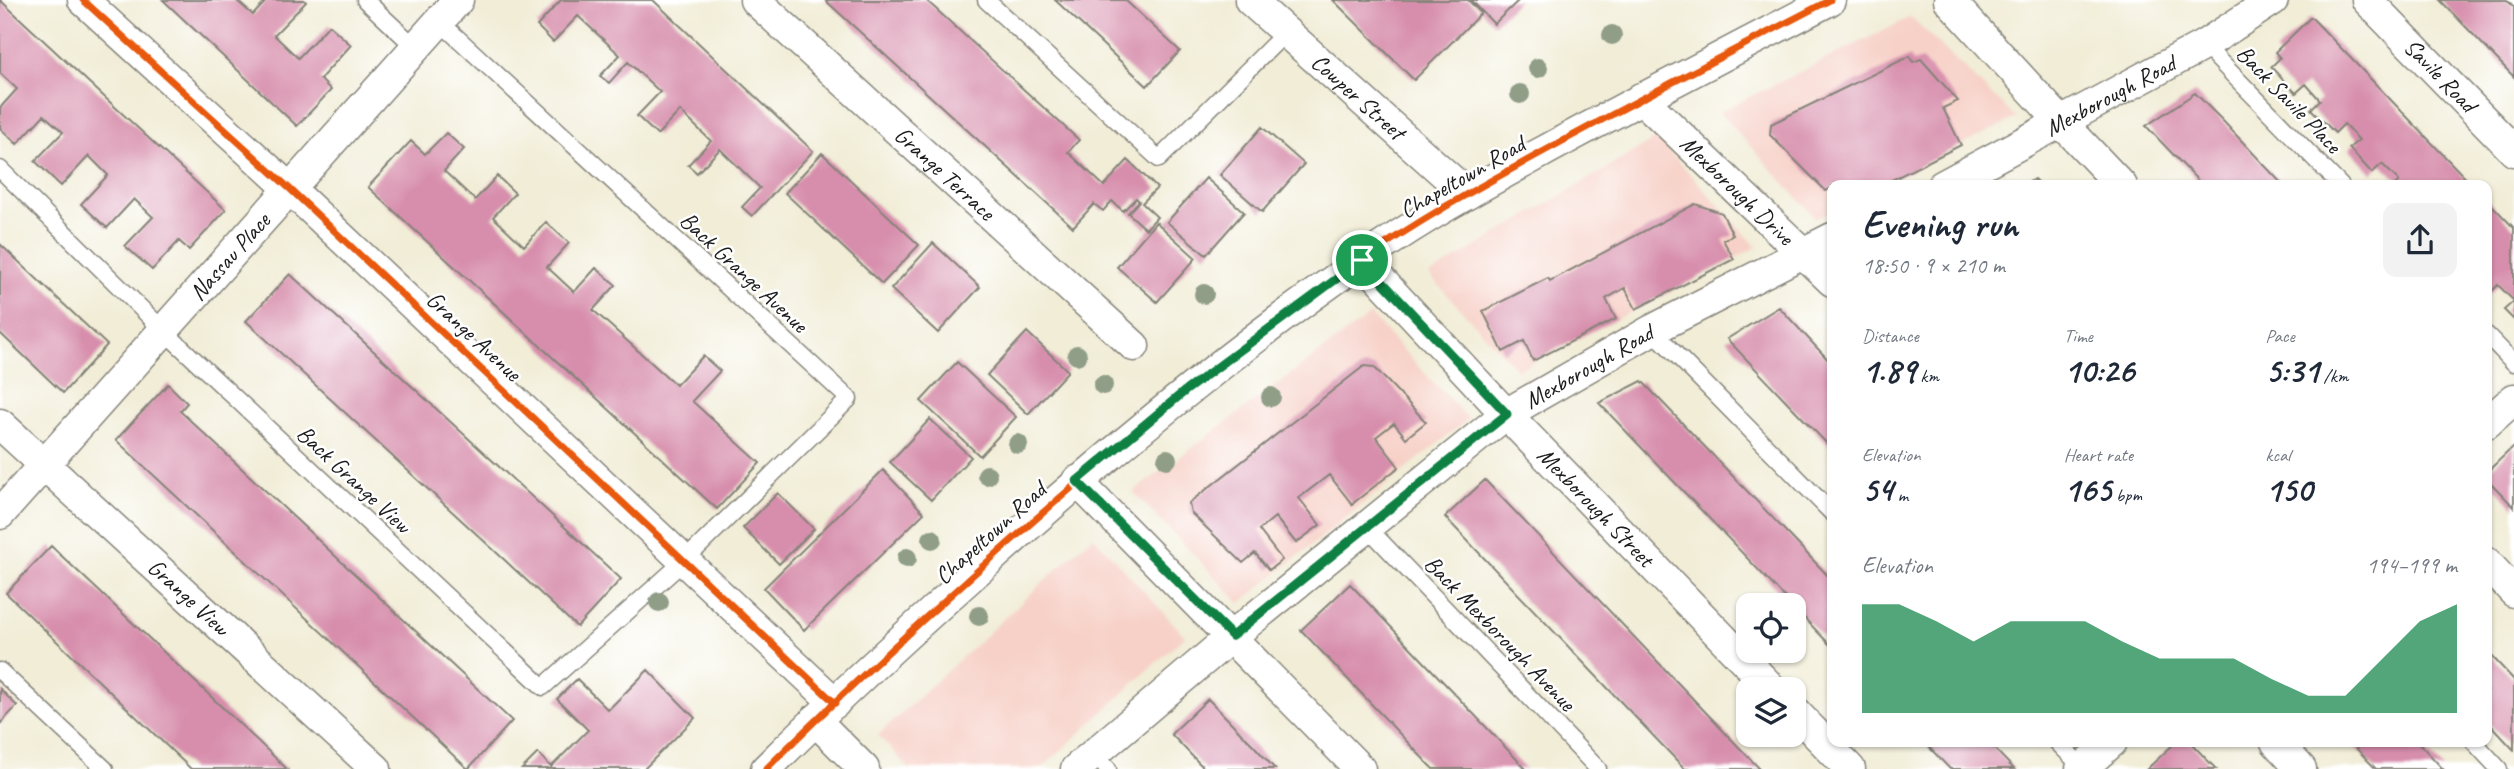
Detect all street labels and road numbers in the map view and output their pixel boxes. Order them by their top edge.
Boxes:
street label: Savile Road [2397,32,2485,121]
street label: Back Savile Place [2230,39,2350,161]
street label: Mexborough Road [2040,46,2184,143]
street label: Cowper Street [1305,47,1413,148]
street label: Grange Terrace [888,120,1003,228]
street label: Chapeltown Road [1394,127,1533,225]
street label: Mexborough Drive [1674,129,1802,253]
street label: Nassau Place [183,205,278,307]
street label: Back Grange Avenue [674,205,816,341]
street label: Grange Avenue [420,285,529,389]
street label: Mexborough Road [1519,316,1662,415]
street label: Back Grange View [291,418,419,541]
street label: Mexborough Street [1531,441,1662,575]
street label: Chapeltown Road [928,473,1055,591]
street label: Back Mexborough Avenue [1418,549,1584,719]
street label: Grange View [142,552,237,643]

